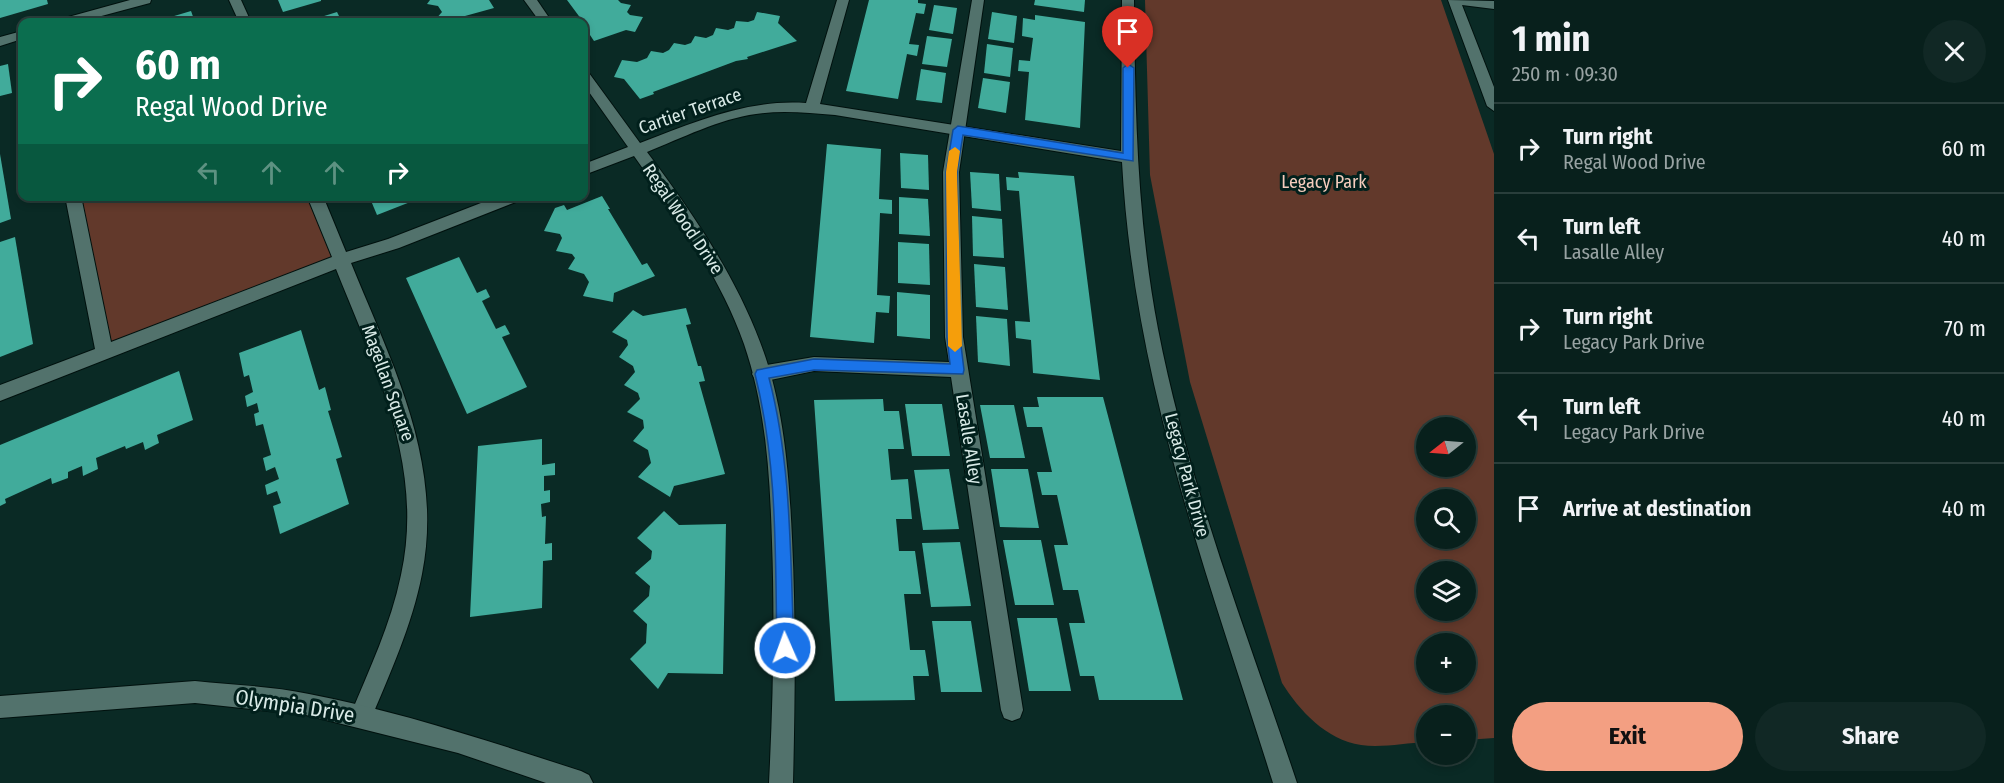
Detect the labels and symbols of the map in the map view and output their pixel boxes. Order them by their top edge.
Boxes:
pin [1102,6,1153,68]
street label: Cartier Terrace [636,83,744,139]
street label: Regal Wood Drive [638,160,728,278]
park label: Legacy Park [1281,171,1367,193]
street label: Magellan Square [357,322,419,444]
street label: Lasalle Alley [951,392,987,486]
street label: Legacy Park Drive [1160,410,1214,540]
north arrow [1416,417,1476,477]
position arrow [753,616,817,680]
street label: Olympia Drive [234,684,356,728]

